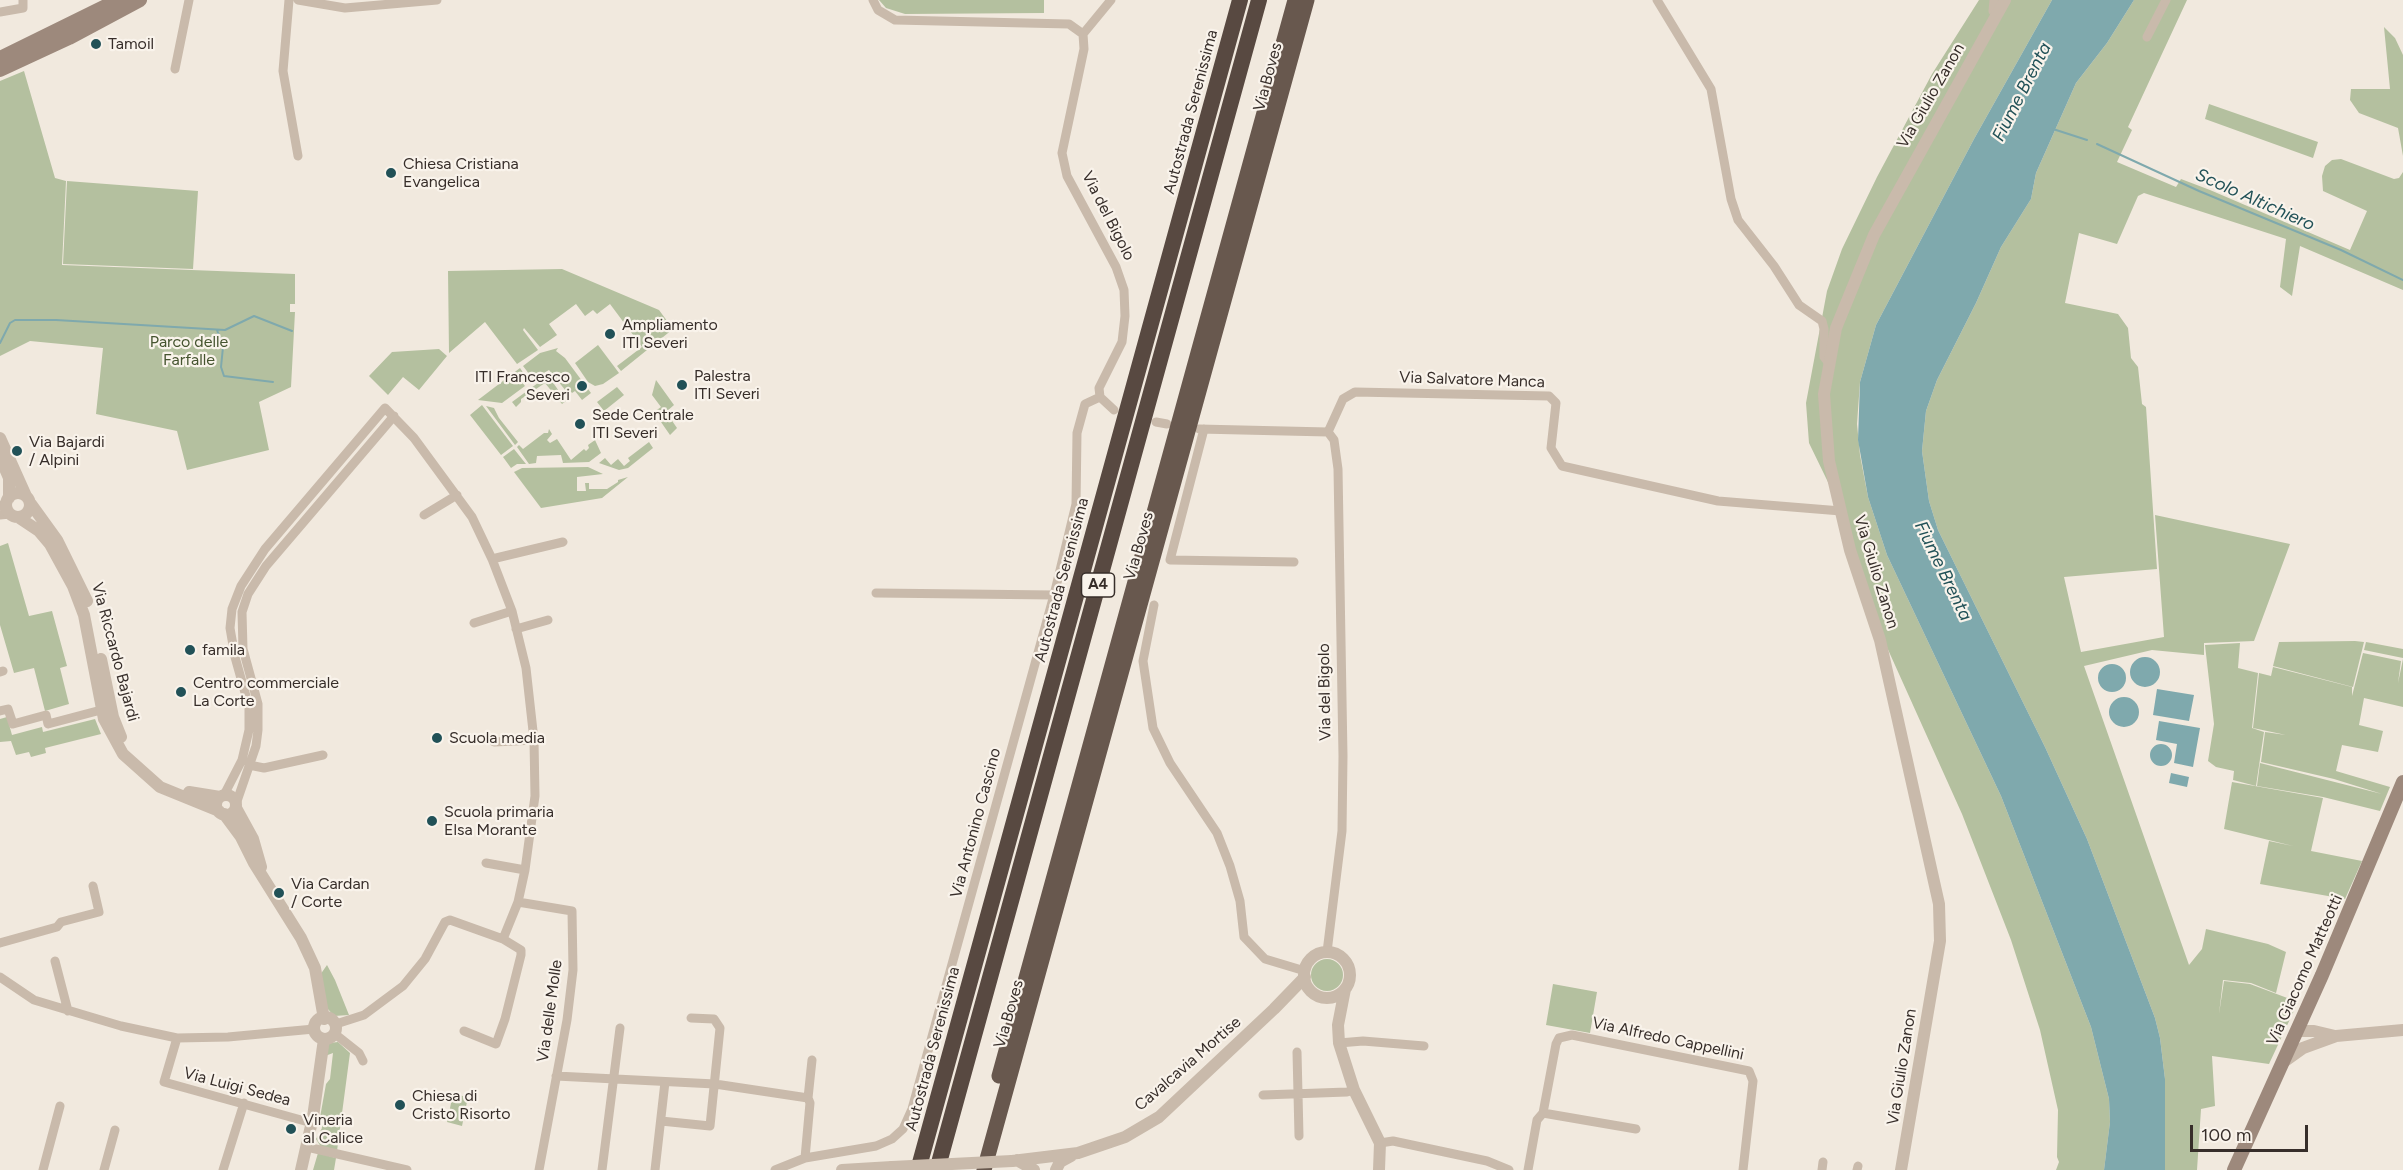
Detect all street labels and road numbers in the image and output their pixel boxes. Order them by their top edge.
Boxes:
street label: Autostrada Serenissima [1160,28,1222,196]
street label: Via Giulio Zanon [1893,40,1969,152]
street label: Via Boves [1250,41,1286,113]
street label: Via del Bigolo [1077,168,1139,264]
street label: Via Salvatore Manca [1399,368,1545,392]
street label: Autostrada Serenissima [1031,496,1093,664]
street label: Via Boves [1120,510,1158,582]
street label: Via Giulio Zanon [1850,513,1902,631]
road number: A4 [1082,573,1114,597]
street label: Via Riccardo Bajardi [87,580,143,724]
street label: Via del Bigolo [1315,643,1335,741]
street label: Via Antonino Cascino [947,746,1005,900]
street label: Via Giacomo Matteotti [2263,892,2347,1048]
street label: Via delle Molle [533,958,567,1064]
street label: Autostrada Serenissima [902,965,964,1133]
street label: Via Boves [990,978,1028,1050]
street label: Via Giulio Zanon [1883,1007,1921,1127]
street label: Cavalcavia Mortise [1131,1013,1245,1115]
street label: Via Alfredo Cappellini [1590,1014,1746,1064]
street label: Via Luigi Sedea [182,1064,292,1110]

